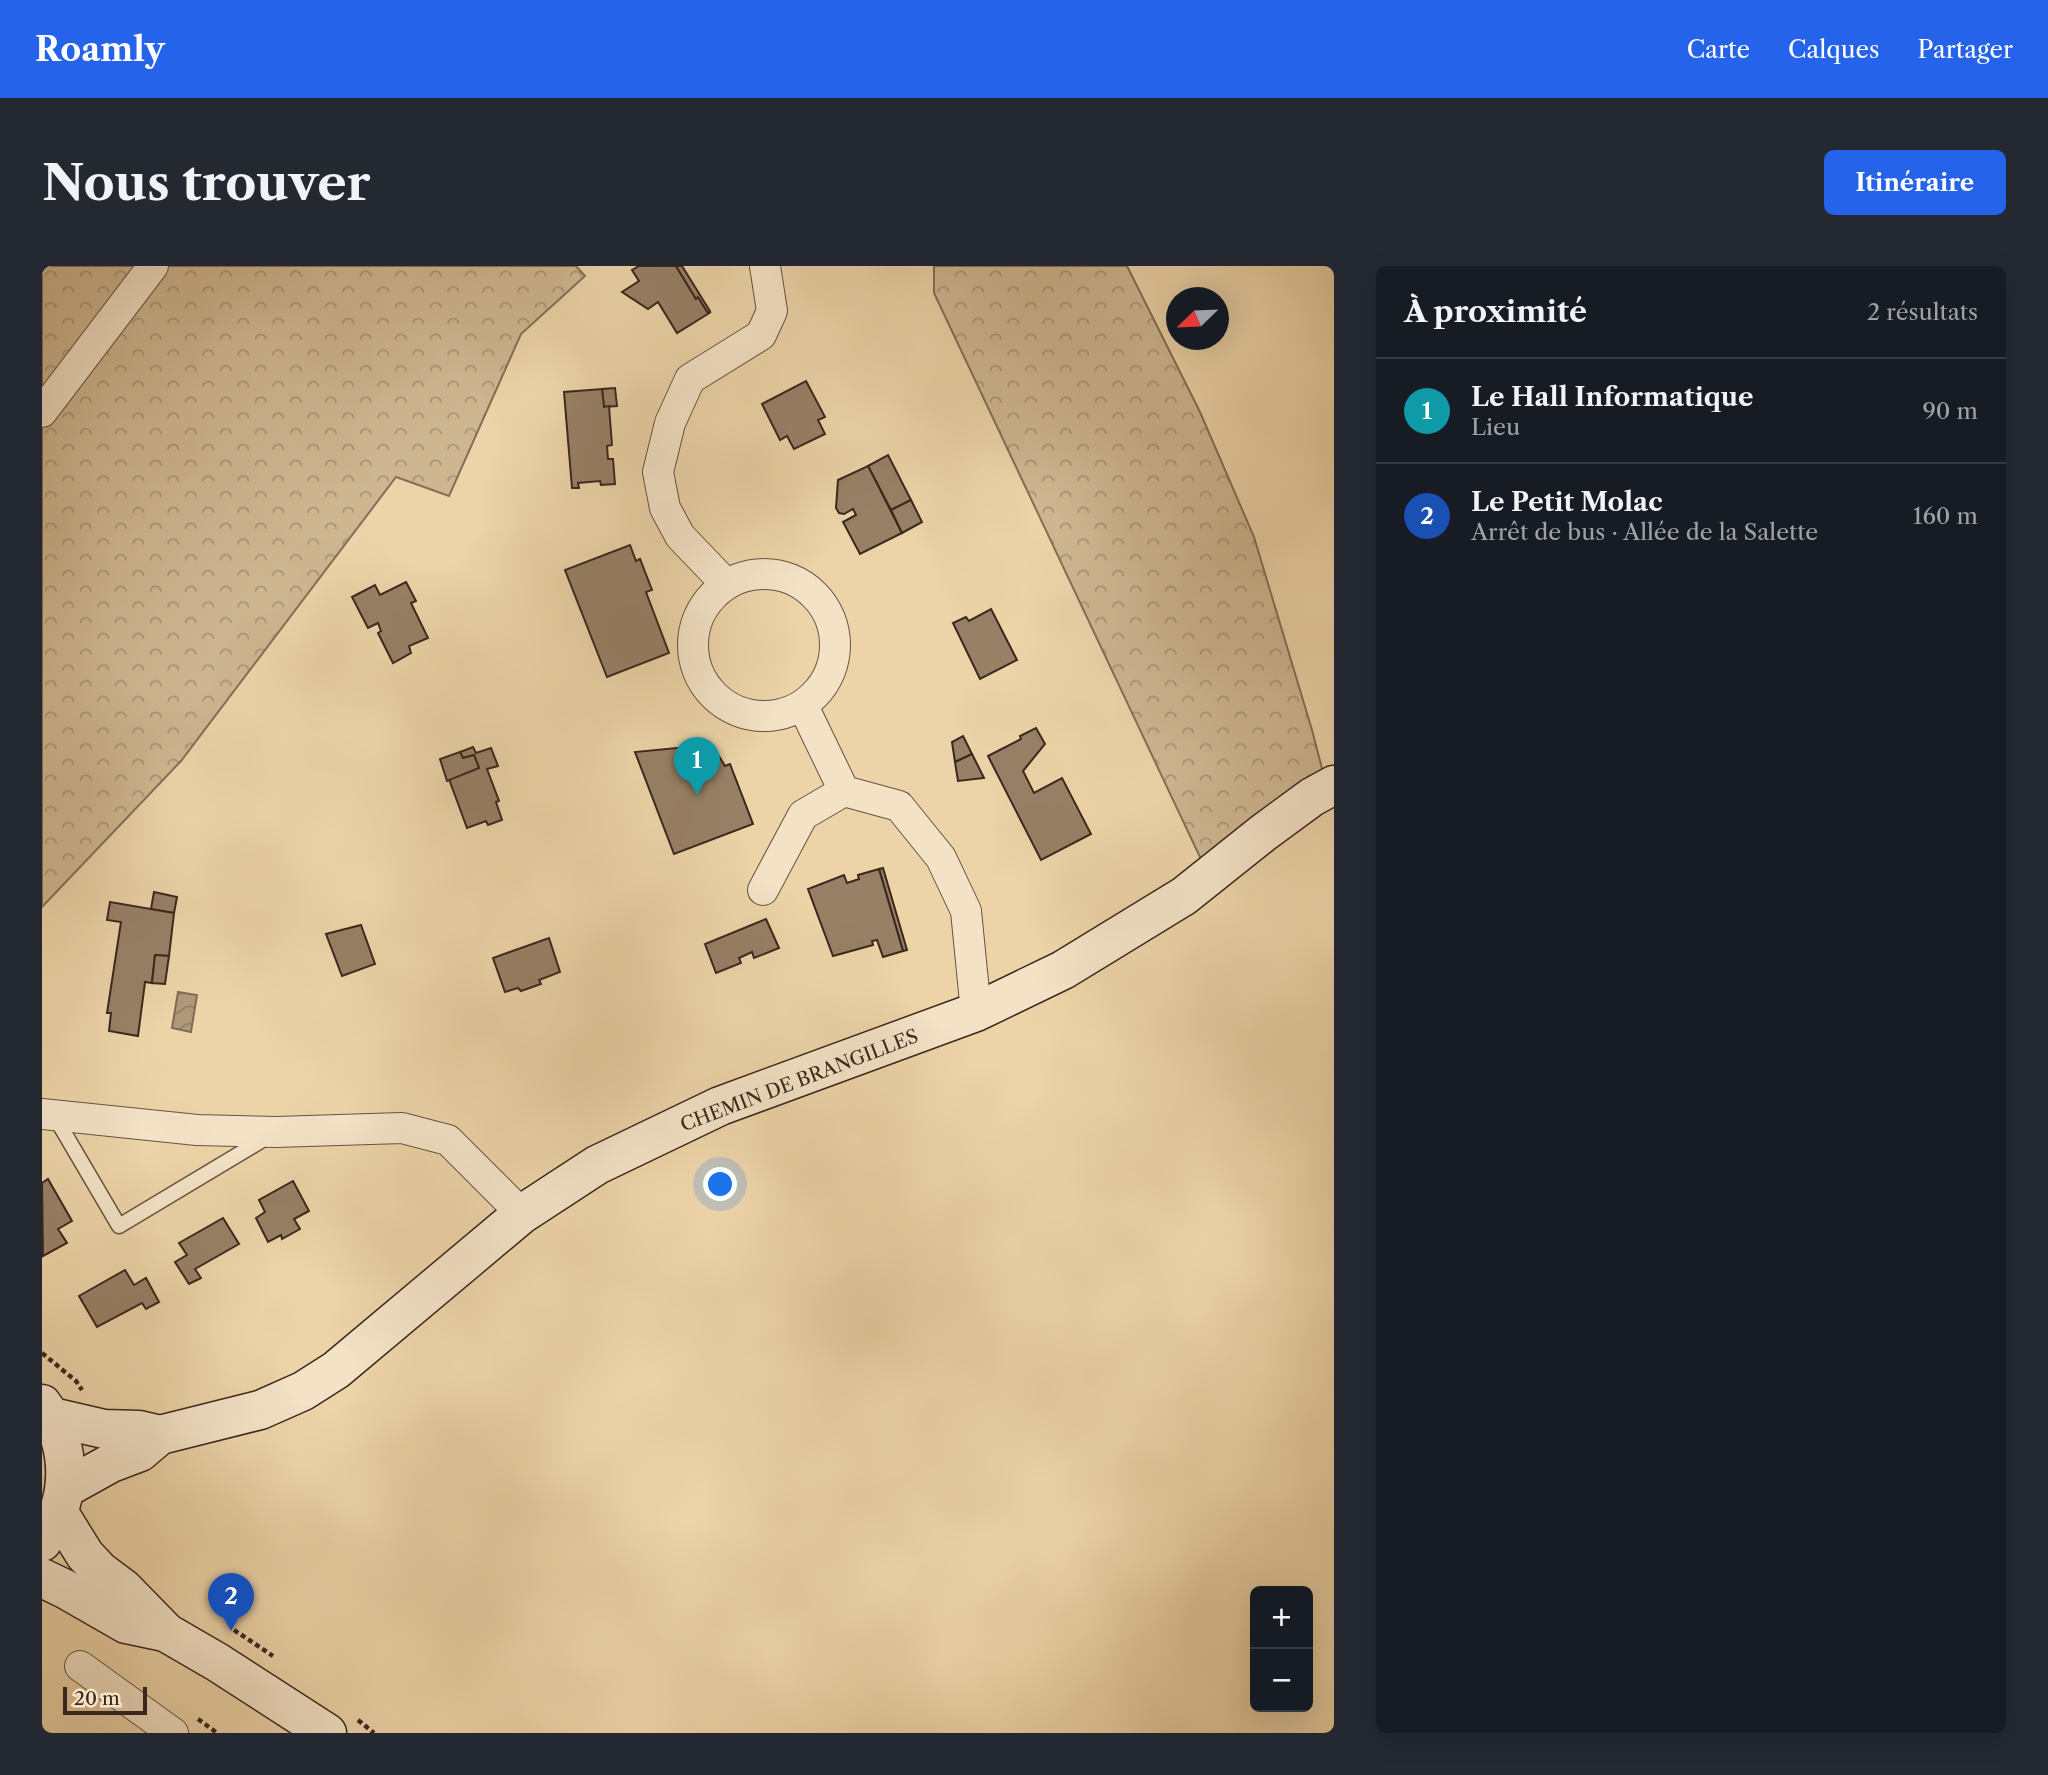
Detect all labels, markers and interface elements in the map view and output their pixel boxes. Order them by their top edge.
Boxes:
text: Roamly [35,29,165,70]
text: Carte [1687,35,1750,64]
text: Calques [1788,35,1879,64]
text: Partager [1917,35,2013,64]
button: Itinéraire [1824,150,2006,215]
text: Nous trouver [42,152,370,213]
north arrow [1166,287,1229,350]
text: À proximité [1404,293,1587,330]
text: 2 résultats [1867,298,1978,326]
text: Le Hall Informatique [1471,381,1754,413]
text: 1 [1422,397,1432,425]
text: 90 m [1922,397,1978,425]
text: Lieu [1471,413,1520,441]
text: Le Petit Molac [1471,486,1663,518]
text: 2 [1420,502,1434,530]
text: 160 m [1913,502,1978,530]
text: Arrêt de bus · Allée de la Salette [1471,518,1818,546]
pin: 1 [674,737,720,795]
street label: CHEMIN DE BRANGILLES [677,1024,921,1137]
your location [703,1167,737,1201]
pin: 2 [208,1573,254,1631]
map controls [1250,1586,1313,1712]
button: + [1250,1586,1313,1649]
button: − [1250,1649,1313,1712]
scale bar [63,1684,147,1716]
text: 20 m [74,1687,120,1710]

